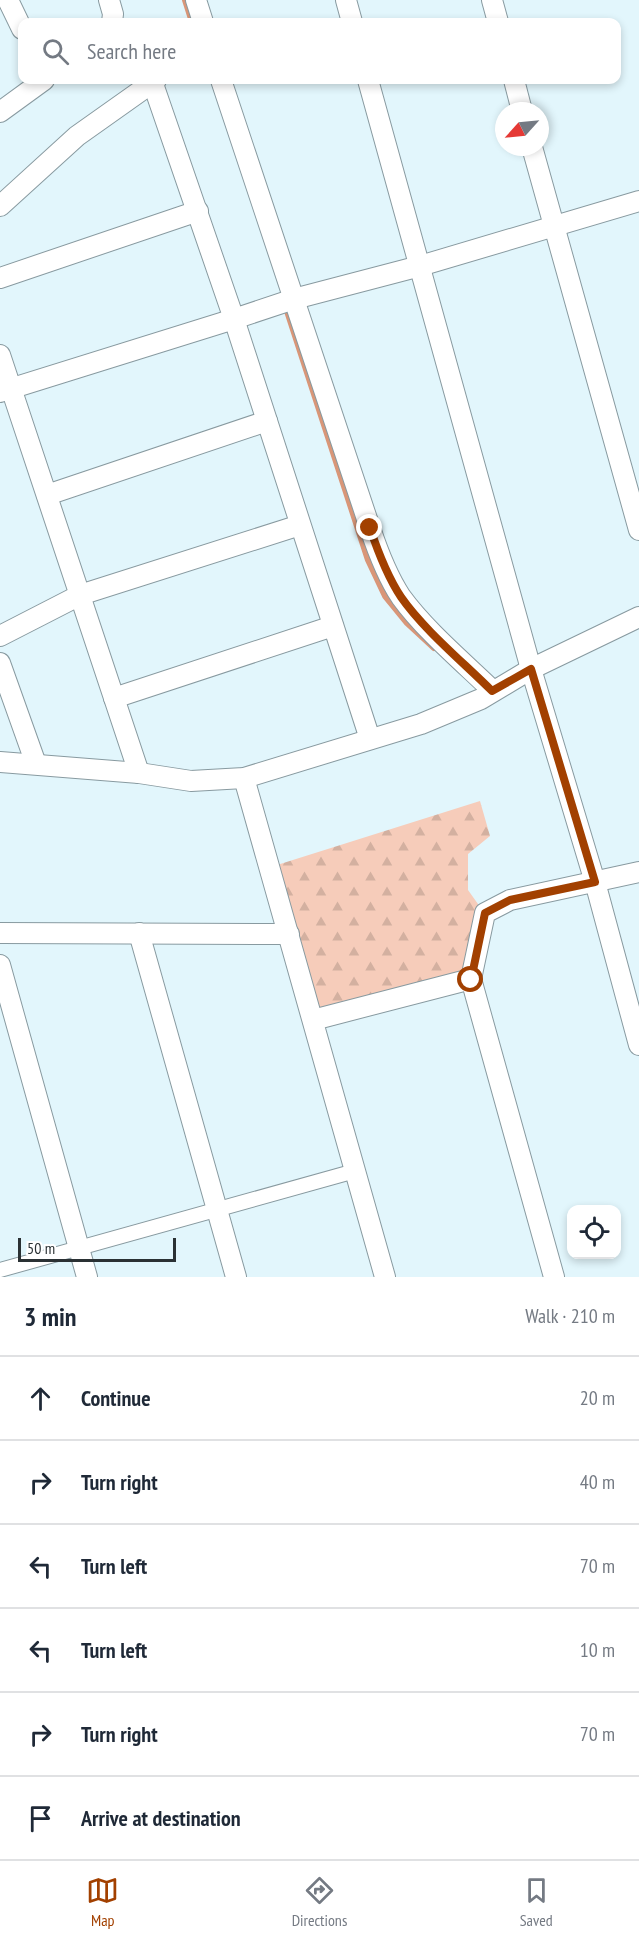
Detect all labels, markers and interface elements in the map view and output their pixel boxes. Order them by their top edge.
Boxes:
search box [18,18,621,84]
icon: search [39,35,72,68]
text: Search here [87,37,176,65]
north arrow [495,102,549,156]
route end [356,514,382,540]
route start [457,966,483,992]
map controls [567,1205,621,1259]
button: locate [567,1205,621,1259]
scale bar [18,1235,176,1262]
text: 50 m [27,1238,55,1258]
text: 3 min [24,1300,77,1333]
text: Walk · 210 m [525,1303,615,1329]
icon: ahead [24,1382,57,1415]
text: Continue [81,1384,151,1412]
text: 20 m [580,1385,615,1411]
icon: right [24,1466,57,1499]
text: Turn right [81,1468,158,1496]
text: 40 m [580,1469,615,1495]
icon: left [24,1550,57,1583]
text: Turn left [81,1552,147,1580]
text: 70 m [580,1553,615,1579]
icon: left [24,1634,57,1667]
text: Turn left [81,1636,147,1664]
text: 10 m [580,1637,615,1663]
icon: right [24,1718,57,1751]
text: Turn right [81,1720,158,1748]
text: 70 m [580,1721,615,1747]
icon: arrive [24,1802,57,1835]
text: Arrive at destination [81,1804,241,1832]
tab: Map [86,1874,119,1930]
tab: Directions [292,1874,347,1930]
tab: Saved [520,1874,553,1930]

